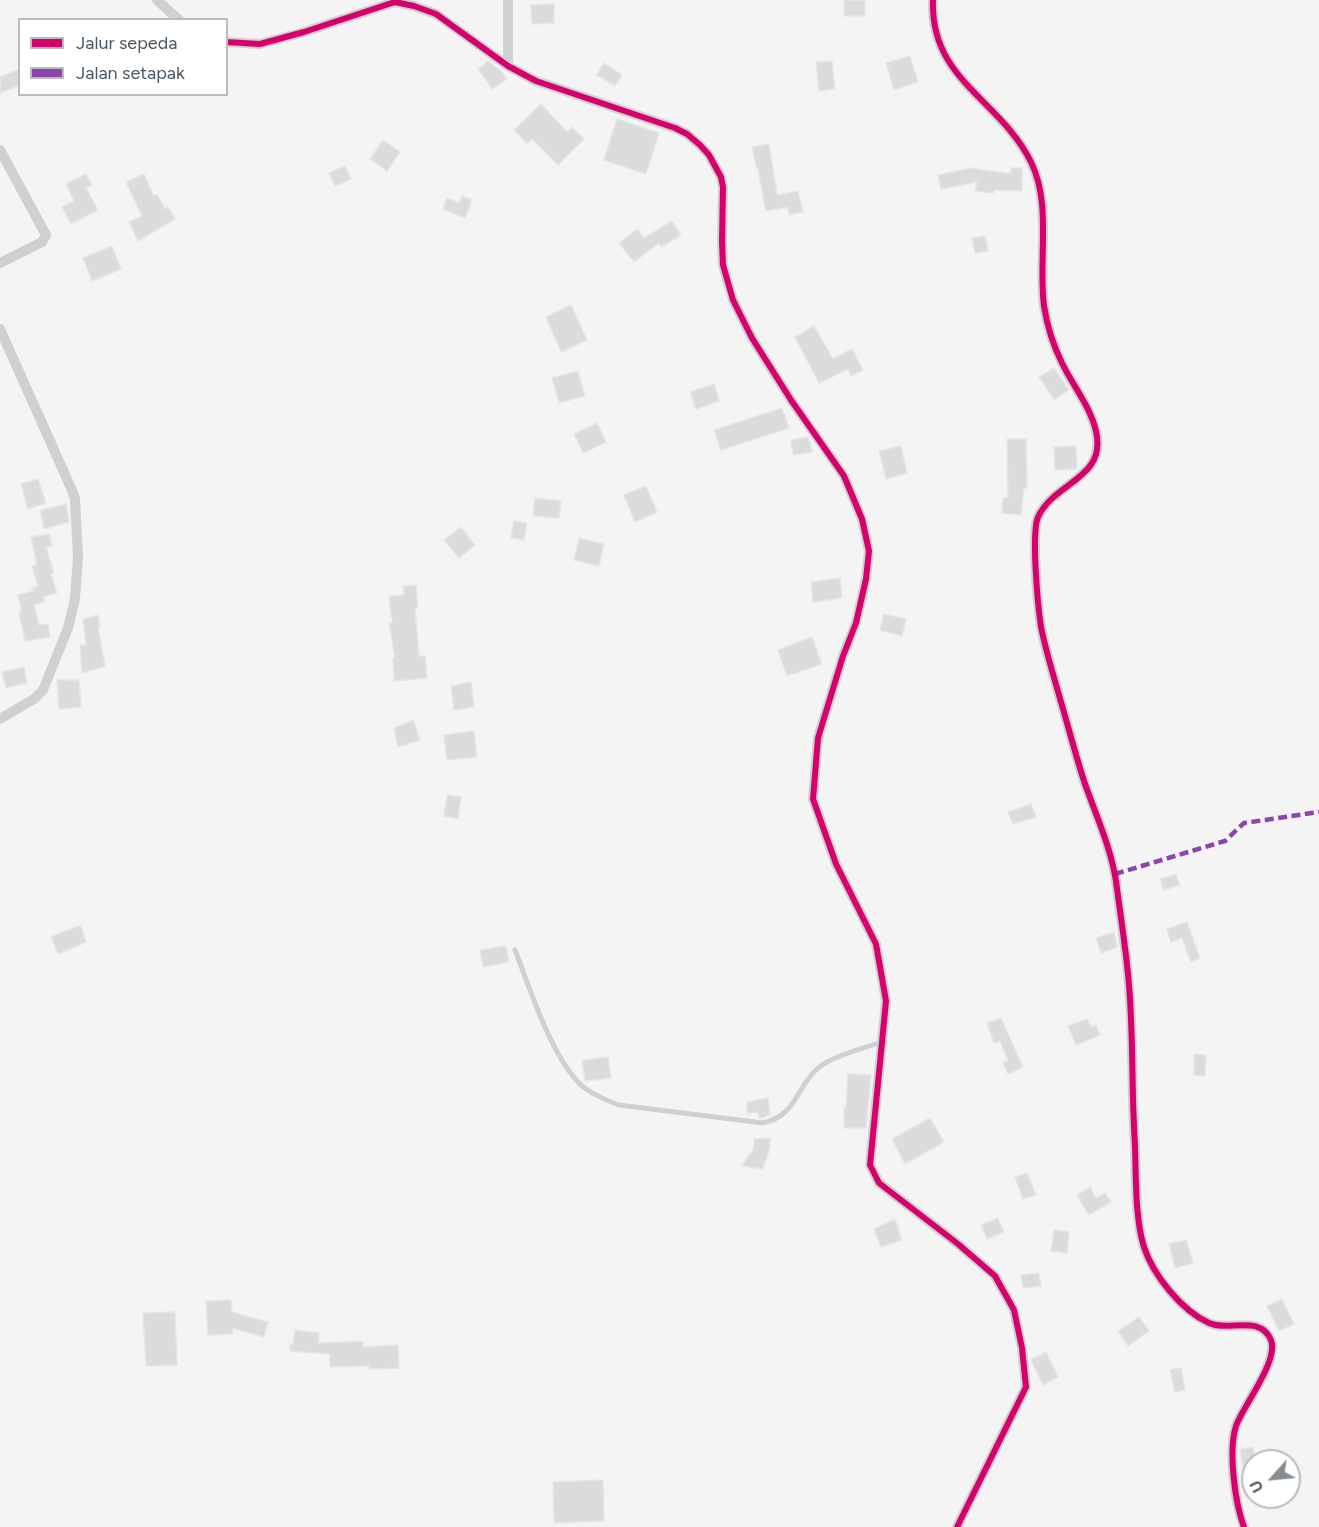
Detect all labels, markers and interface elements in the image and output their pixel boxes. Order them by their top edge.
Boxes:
legend [18,18,228,96]
text: Jalur sepeda [76,32,177,54]
text: Jalan setapak [76,62,185,84]
north arrow [1241,1449,1301,1509]
text: U [1245,1477,1267,1496]

